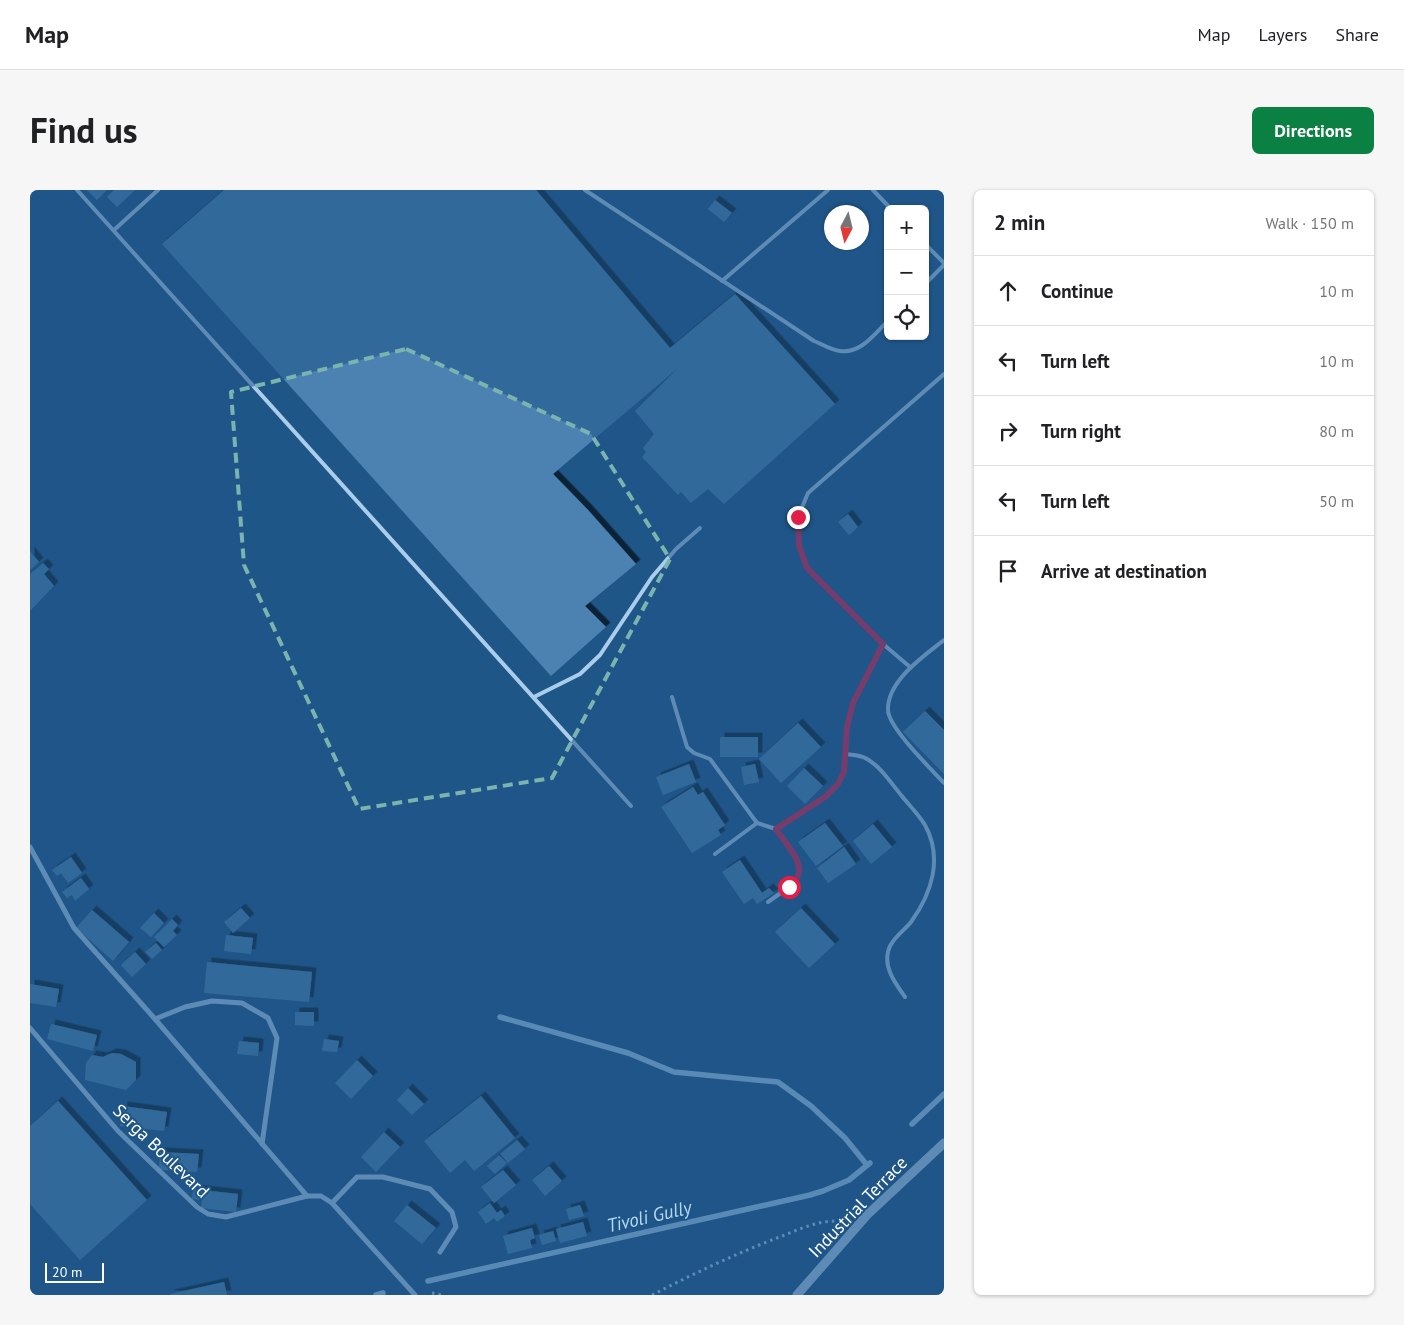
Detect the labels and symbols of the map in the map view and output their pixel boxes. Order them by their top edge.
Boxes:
north arrow [824,205,869,250]
route end [787,506,810,529]
route start [778,876,801,899]
street label: Serga Boulevard [108,1099,214,1203]
street label: Industrial Terrace [803,1151,912,1262]
water label: Tivoli Gully [604,1194,695,1237]
scale bar [45,1260,104,1283]

